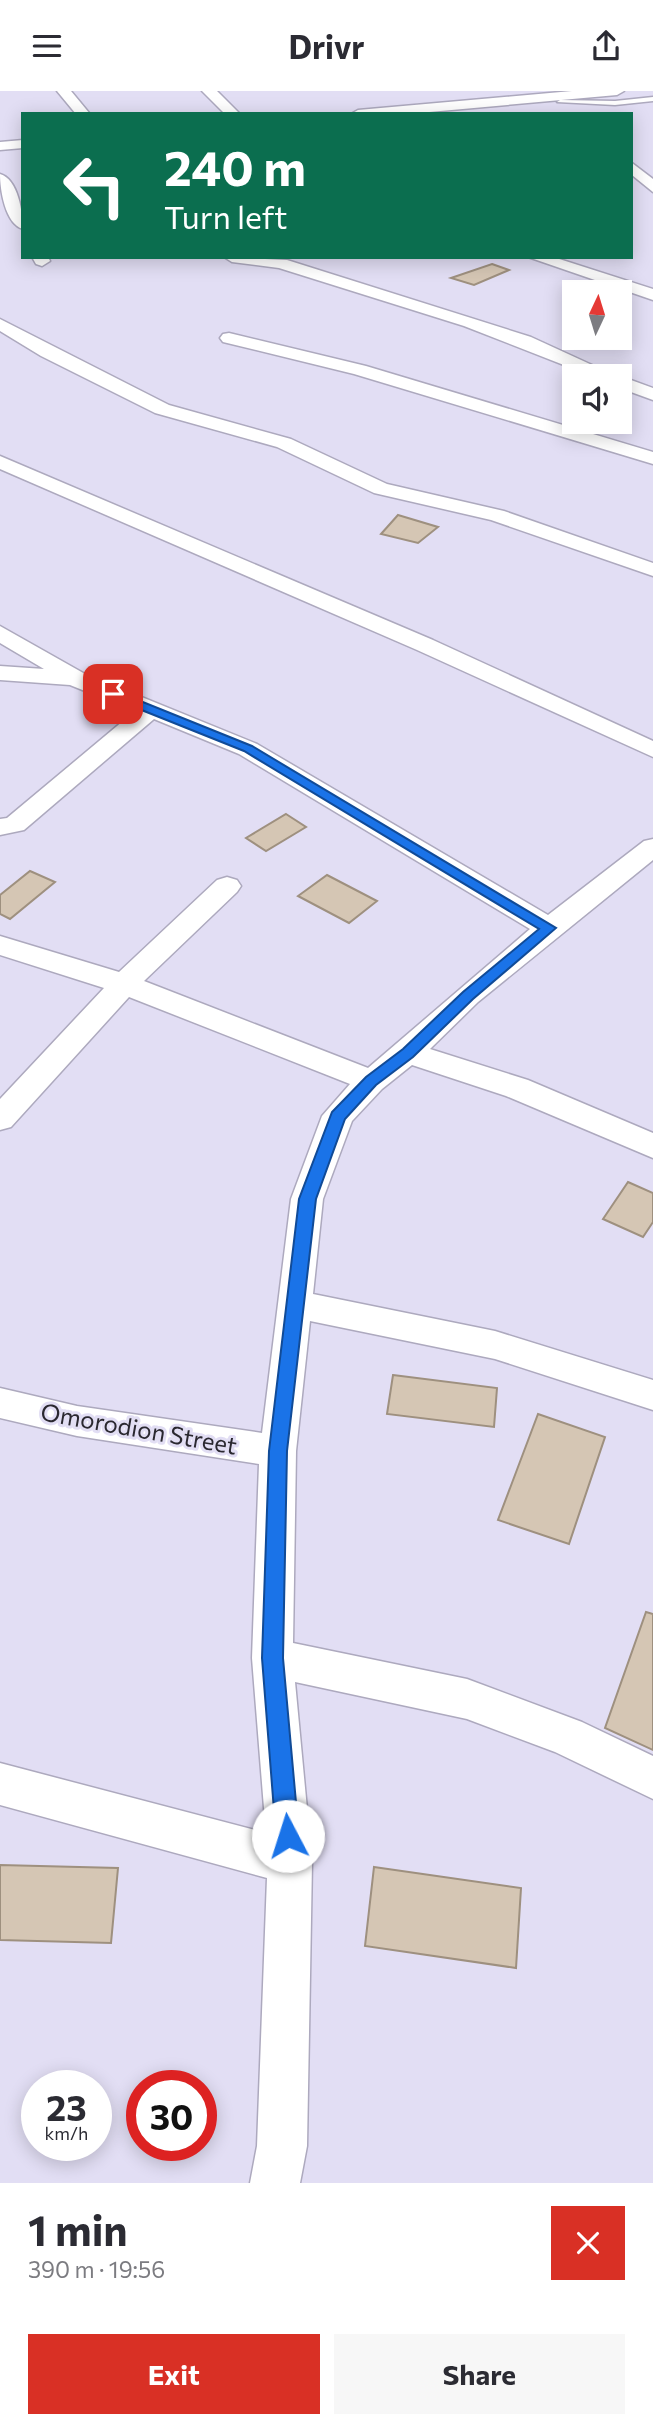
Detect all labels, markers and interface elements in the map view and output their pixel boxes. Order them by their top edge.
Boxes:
text: Drivr [288,26,365,66]
icon: menu [28,27,66,65]
icon: share [587,27,625,65]
text: 240 m [164,136,306,196]
icon: left [49,140,140,231]
text: Turn left [164,196,288,236]
north arrow [562,280,632,350]
map controls [562,280,632,434]
button: sound [562,364,632,434]
pin [83,664,143,724]
icon: arrive [94,675,132,713]
street label: Omorodion Street [39,1396,240,1460]
position arrow [251,1799,325,1873]
speed limit sign: 30 [126,2070,217,2161]
text: 23 [46,2085,87,2128]
text: km/h [45,2122,88,2144]
text: 1 min [28,2203,128,2255]
button: close [551,2206,625,2280]
text: 390 m · 19:56 [28,2255,165,2283]
button: Exit [28,2334,320,2414]
button: Share [334,2334,625,2414]

